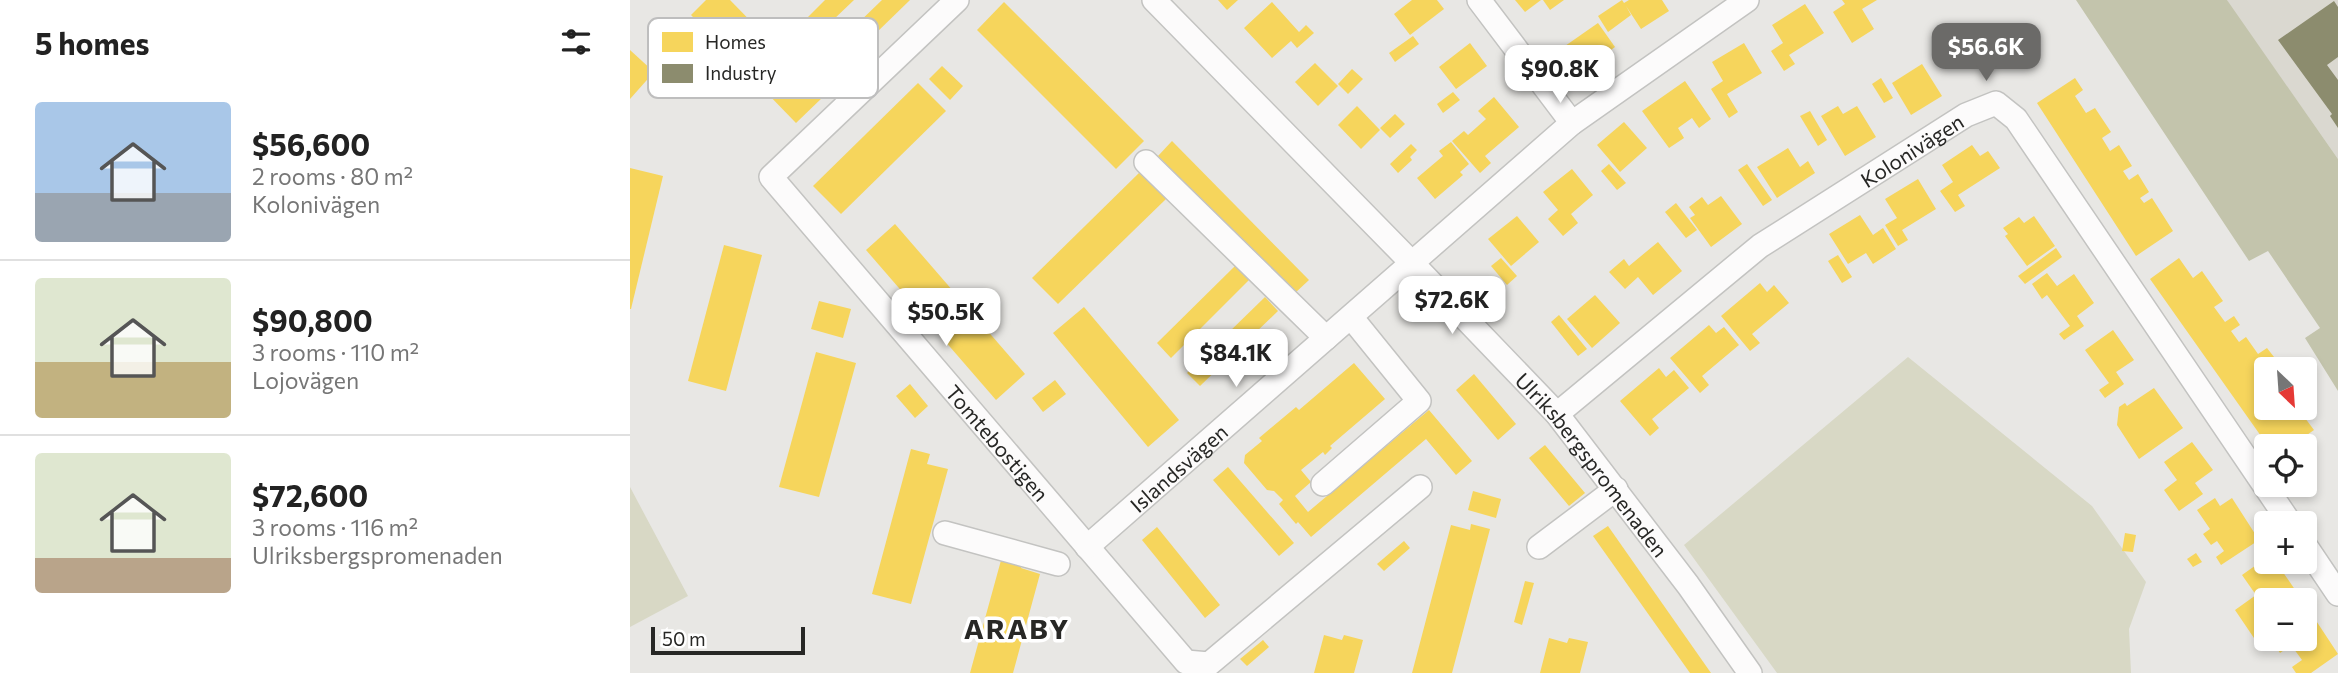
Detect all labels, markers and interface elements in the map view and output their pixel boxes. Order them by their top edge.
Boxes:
legend [648,18,878,98]
icon: filters [557,23,595,61]
text: 5 homes [35,24,149,61]
pin: $56.6K [1929,24,2043,83]
text: Homes [705,30,766,53]
text: $56.6K [1948,32,2024,60]
pin: $90.8K [1503,46,1617,105]
text: $90.8K [1521,54,1599,82]
text: Industry [705,61,777,84]
street label: Kolonivägen [1855,108,1968,192]
text: $56,600 [252,125,370,162]
icon: home [91,130,175,214]
text: 2 rooms · 80 m² [252,162,413,190]
text: Kolonivägen [252,190,380,218]
pin: $72.6K [1395,276,1509,336]
text: $72.6K [1415,285,1489,313]
pin: $50.5K [889,288,1003,348]
text: $50.5K [907,297,985,325]
text: $90,800 [252,301,373,338]
icon: home [91,306,175,390]
pin: $84.1K [1179,330,1293,389]
text: 3 rooms · 110 m² [252,338,419,366]
text: $84.1K [1200,338,1272,366]
north arrow [2254,357,2317,420]
map controls [2254,357,2317,651]
text: Lojovägen [252,366,359,394]
street label: Ulriksbergspromenaden [1511,367,1674,561]
street label: Tomtebostigen [941,379,1055,506]
street label: Islandsvägen [1124,418,1232,517]
button: locate [2254,434,2317,497]
text: $72,600 [252,476,368,513]
icon: home [91,481,175,565]
button: + [2254,511,2317,574]
text: 3 rooms · 116 m² [252,513,418,541]
text: Ulriksbergspromenaden [252,541,503,569]
button: − [2254,588,2317,651]
district label: ARABY [964,611,1070,645]
scale bar [651,624,805,656]
text: 50 m [662,627,706,650]

